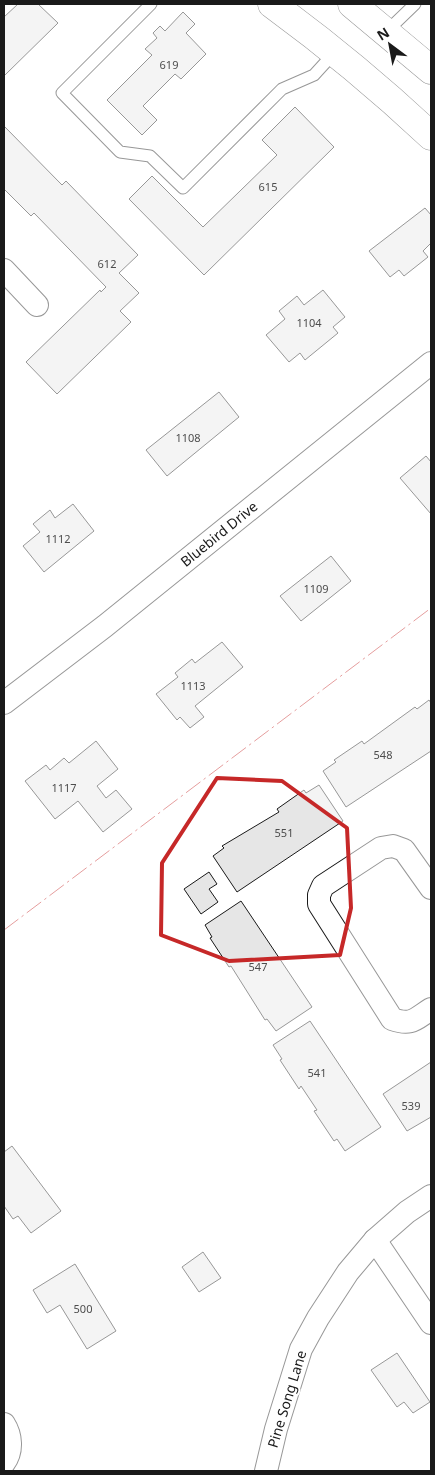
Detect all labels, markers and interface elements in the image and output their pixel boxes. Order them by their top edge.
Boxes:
north arrow [365,20,415,70]
text: N [373,22,393,45]
house number: 619 [160,57,178,72]
house number: 615 [259,179,277,194]
house number: 612 [98,256,116,271]
house number: 1104 [296,315,322,330]
house number: 1108 [175,430,201,445]
street label: Bluebird Drive [176,497,261,571]
house number: 1112 [45,531,71,546]
house number: 1109 [303,581,329,596]
house number: 1113 [180,678,206,693]
house number: 548 [374,747,392,762]
house number: 1117 [51,780,77,795]
house number: 551 [275,825,293,840]
house number: 547 [249,959,267,974]
house number: 541 [308,1065,326,1080]
house number: 539 [402,1098,420,1113]
house number: 500 [74,1301,92,1316]
street label: Pine Song Lane [263,1348,310,1450]

